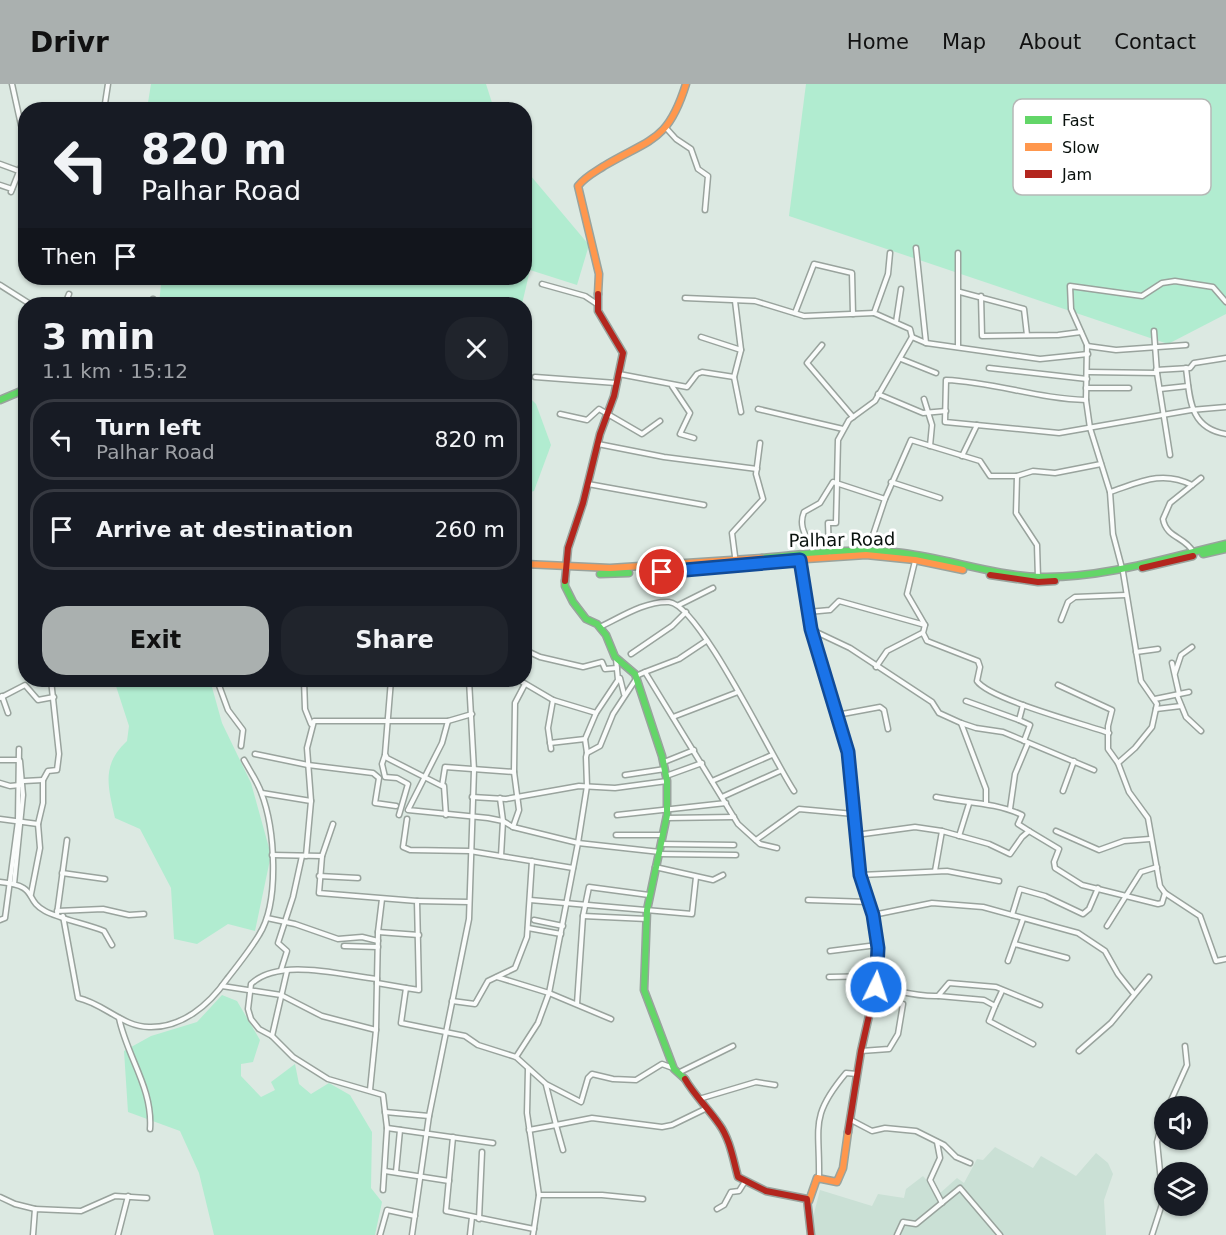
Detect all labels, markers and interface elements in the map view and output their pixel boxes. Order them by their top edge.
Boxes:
text: Drivr [30,26,109,59]
text: Home [847,30,909,54]
text: Map [942,30,986,54]
text: About [1019,30,1081,54]
text: Contact [1114,30,1196,54]
legend [1013,99,1211,195]
text: Fast [1062,111,1094,130]
text: 820 m [141,125,287,174]
icon: left [42,126,120,204]
text: Slow [1062,138,1099,157]
text: Jam [1061,165,1092,184]
text: Palhar Road [141,175,301,206]
icon: arrive [109,240,142,273]
text: Then [42,244,97,269]
text: 3 min [42,316,155,357]
button: close [445,317,508,380]
text: 1.1 km · 15:12 [42,359,188,383]
text: Turn left [96,415,201,440]
icon: left [45,423,78,456]
text: 820 m [435,427,505,452]
text: Palhar Road [96,440,215,464]
icon: arrive [45,513,78,546]
text: Arrive at destination [96,517,353,542]
text: 260 m [435,517,505,542]
street label: Palhar Road [788,528,896,551]
pin [636,546,687,597]
icon: arrive [645,555,678,588]
button: Exit [42,606,269,675]
button: Share [281,606,508,675]
position arrow [844,955,908,1019]
map controls [1154,1096,1208,1216]
button: sound [1154,1096,1208,1150]
button: layers [1154,1162,1208,1216]

